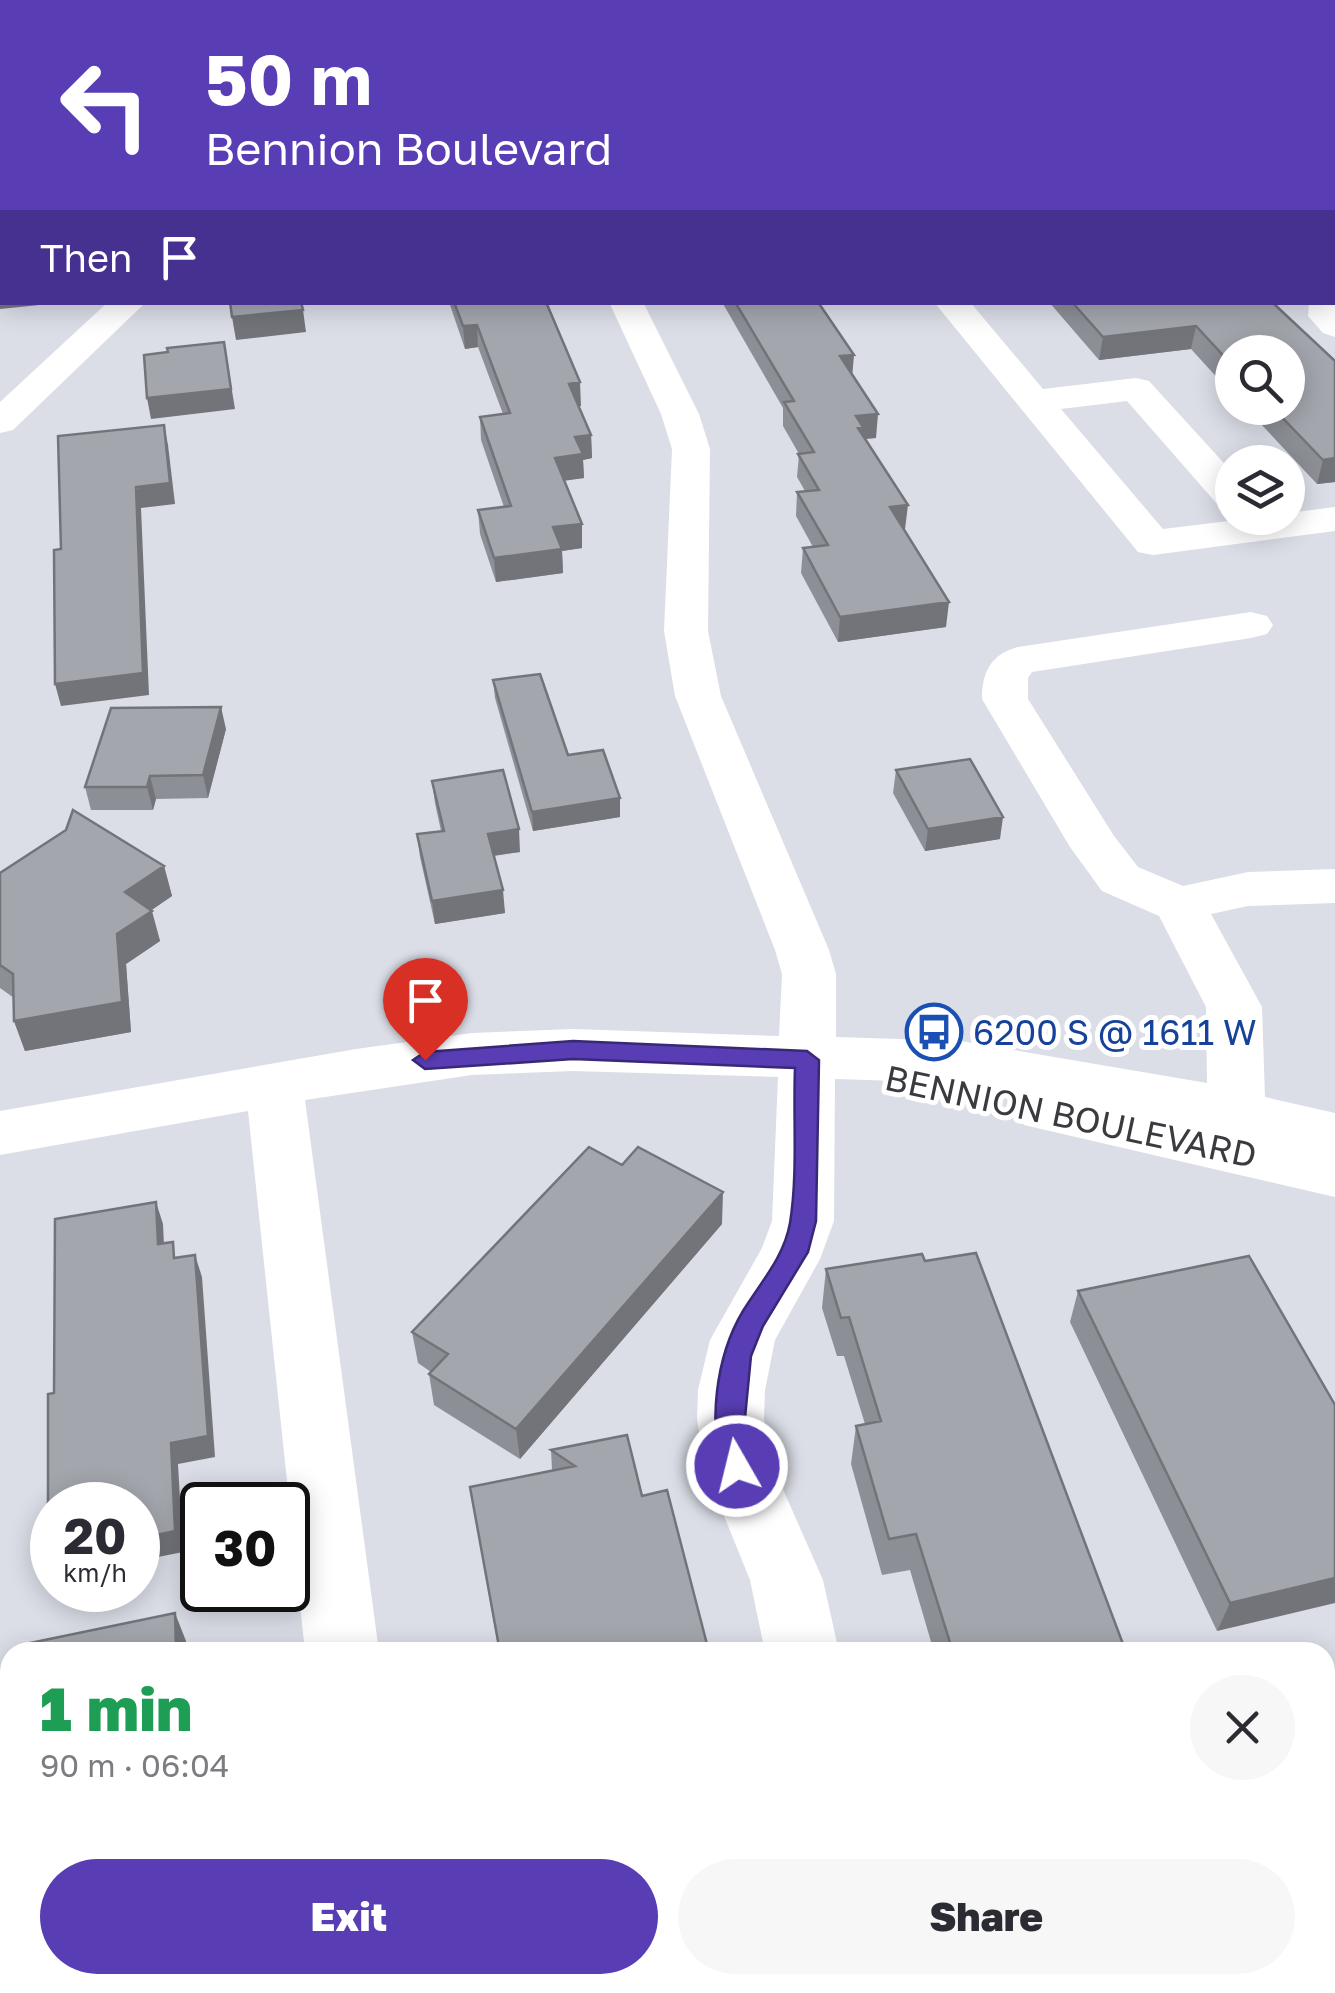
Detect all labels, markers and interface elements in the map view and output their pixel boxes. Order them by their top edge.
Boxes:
text: 50 m [205,36,372,120]
icon: left [40,40,170,170]
text: Bennion Boulevard [205,121,612,175]
icon: arrive [152,230,207,285]
text: Then [40,235,132,280]
map controls [1215,335,1305,535]
button: search [1215,335,1305,425]
button: layers [1215,445,1305,535]
pin [383,958,468,1061]
icon: arrive [398,973,453,1028]
bus stop icon: 6200 S @ 1611 W [904,1002,964,1062]
place label: 6200 S @ 1611 W [973,1011,1257,1053]
street label: BENNION BOULEVARD [881,1056,1261,1176]
position arrow [685,1414,789,1518]
speed limit sign: 30 [180,1482,310,1612]
text: 20 [63,1505,126,1565]
text: km/h [63,1557,127,1588]
text: 1 min [40,1672,192,1744]
button: close [1190,1675,1295,1780]
text: 90 m · 06:04 [40,1746,229,1784]
button: Exit [40,1859,658,1974]
button: Share [678,1859,1295,1974]

